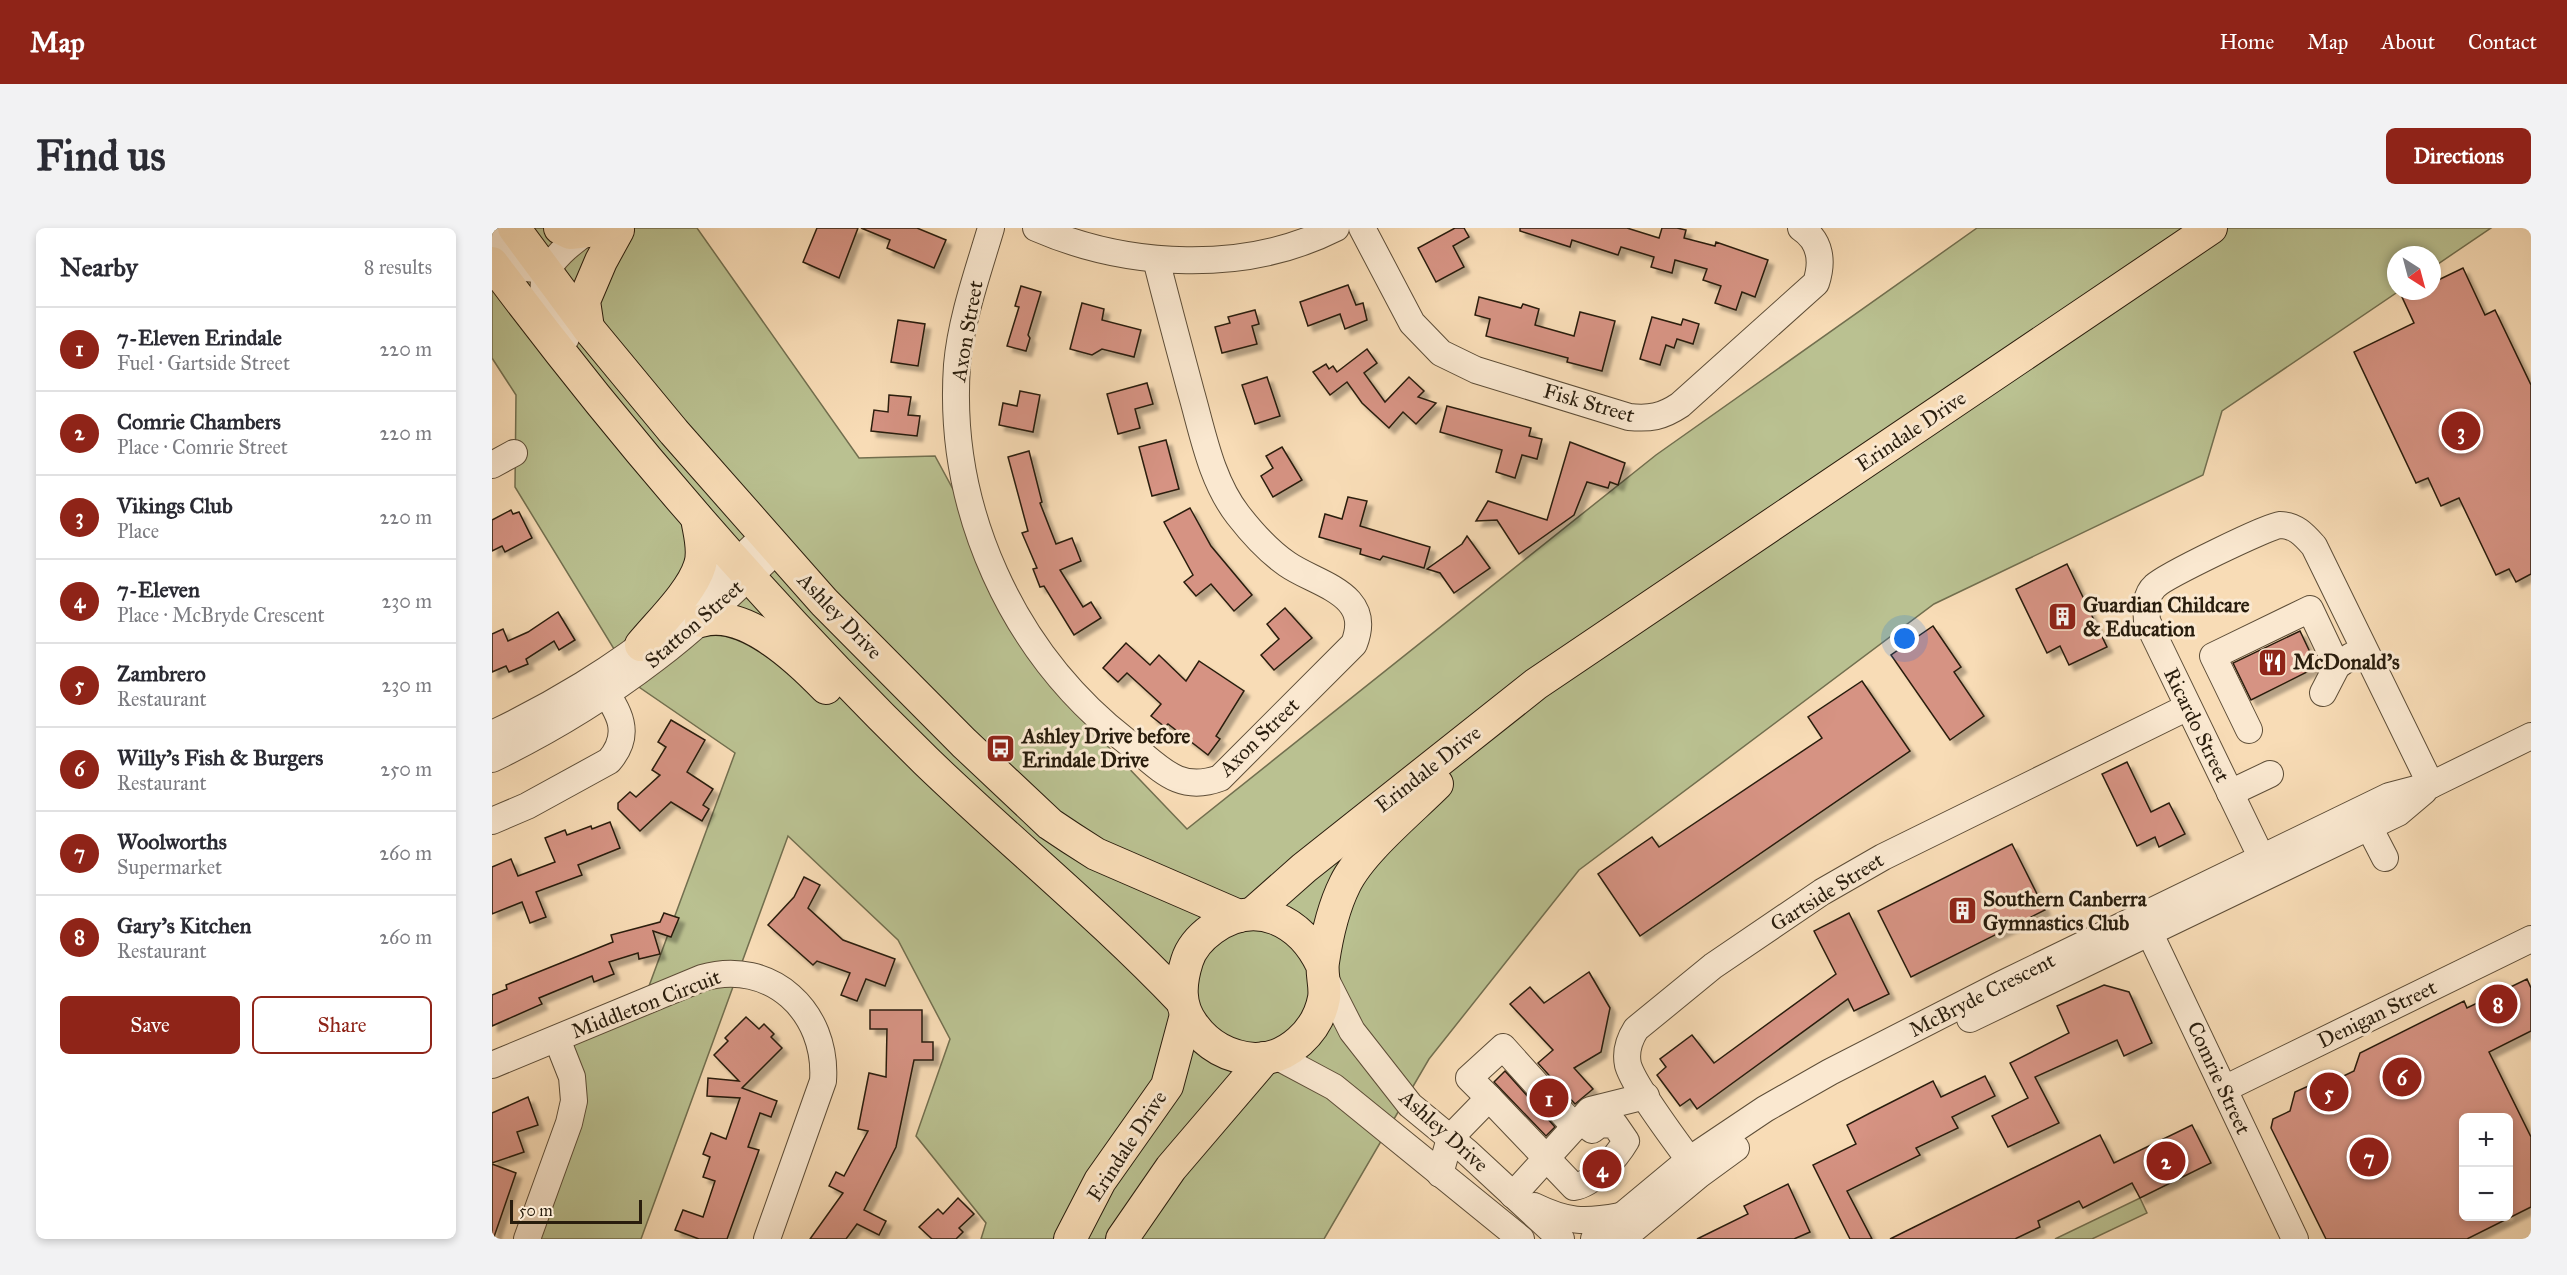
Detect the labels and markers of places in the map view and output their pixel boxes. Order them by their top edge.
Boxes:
pin: 3 [2442,408,2480,454]
place label: Guardian Childcare & Education [2083,592,2250,642]
building icon: Guardian Childcare & Education [2046,601,2078,633]
restaurant icon: McDonald's [2256,646,2288,678]
place label: McDonald's [2293,649,2400,675]
place label: Ashley Drive before Erindale Drive [1020,723,1190,773]
bus stop icon: Ashley Drive before Erindale Drive [985,732,1017,764]
place label: Southern Canberra Gymnastics Club [1983,886,2148,936]
building icon: Southern Canberra Gymnastics Club [1946,895,1978,927]
pin: 8 [2478,982,2518,1026]
pin: 6 [2382,1054,2422,1100]
pin: 5 [2310,1070,2348,1114]
pin: 1 [1530,1076,1568,1120]
pin: 7 [2350,1134,2388,1180]
pin: 2 [2146,1138,2186,1184]
pin: 4 [1582,1146,1622,1192]

